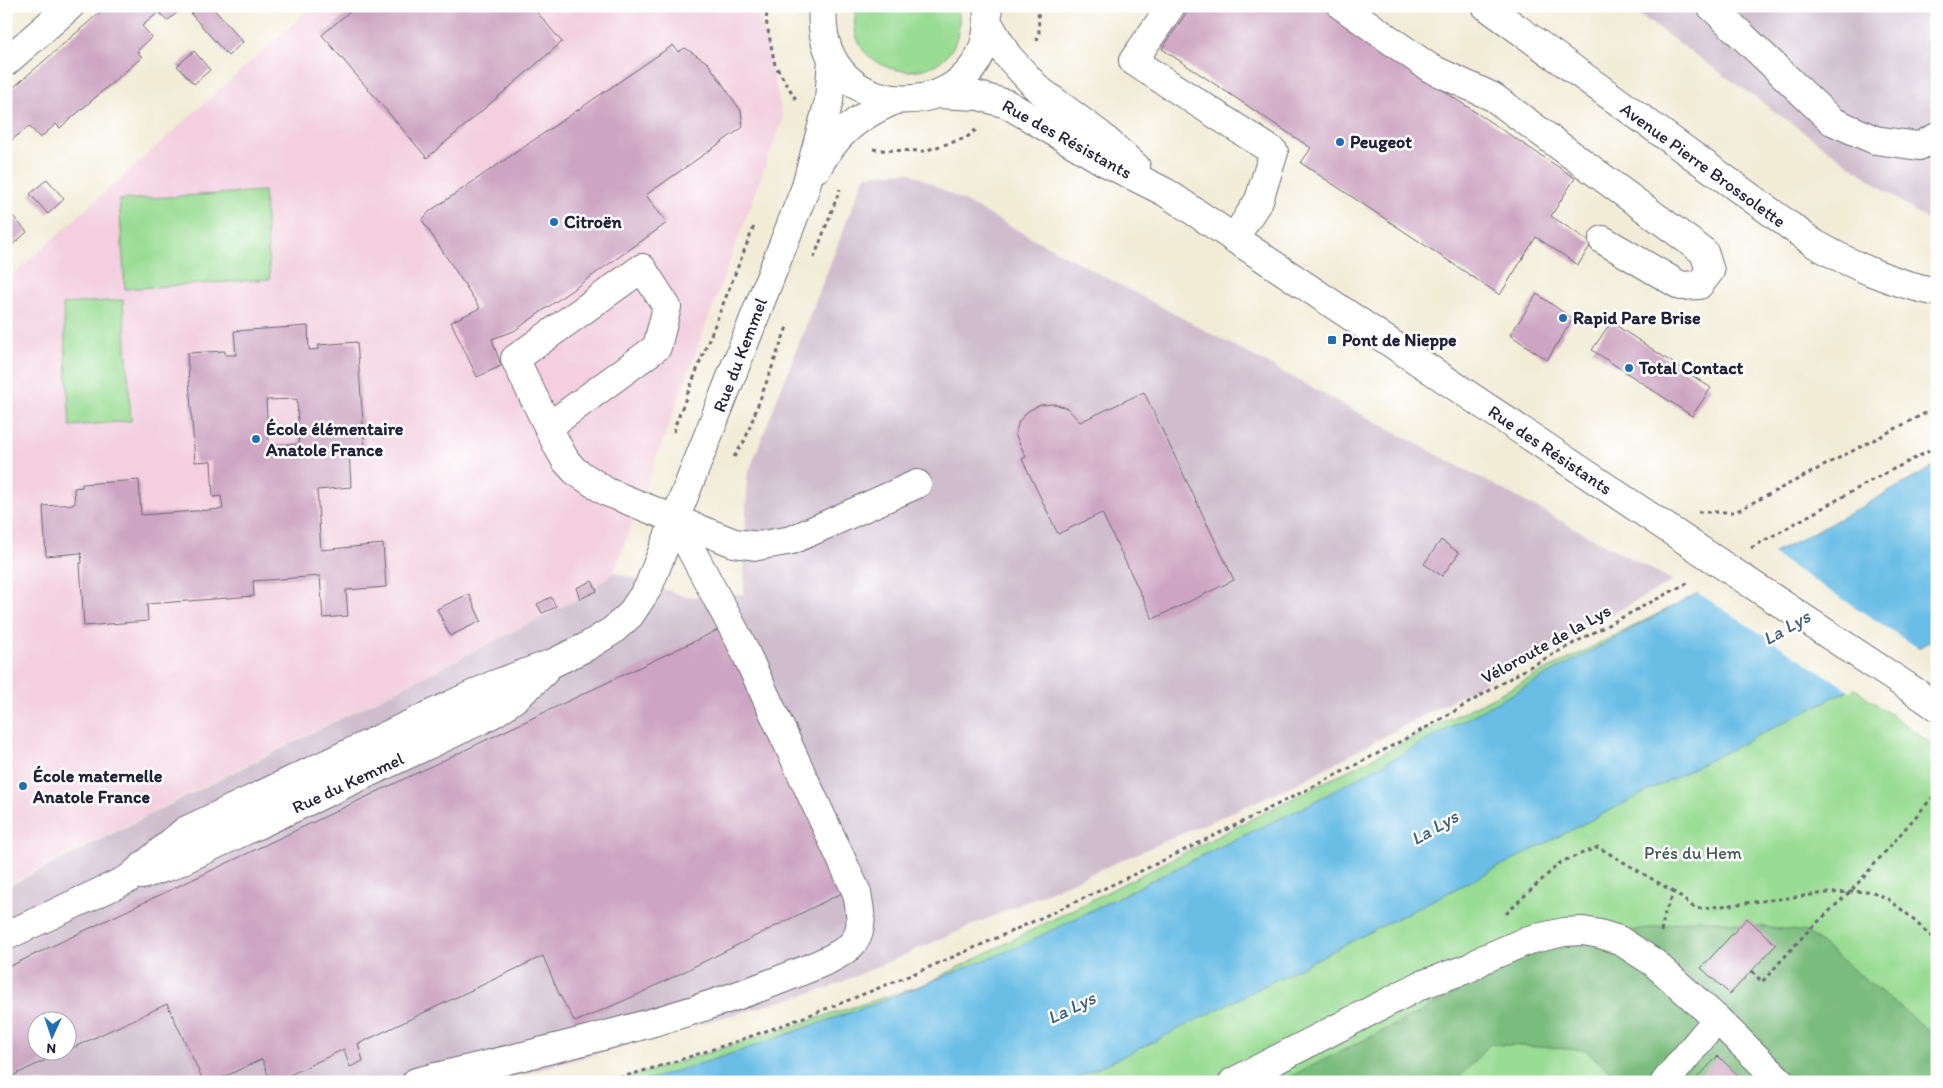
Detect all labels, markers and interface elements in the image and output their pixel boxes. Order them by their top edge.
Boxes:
street label: Rue des Résistants [998,94,1136,184]
street label: Avenue Pierre Brossolette [1616,98,1790,232]
place label: Peugeot [1350,131,1412,153]
marker: Peugeot [1334,136,1346,148]
place label: Citroën [564,211,622,233]
marker: Citroën [548,216,560,228]
street label: Rue du Kemmel [708,295,772,415]
place label: Rapid Pare Brise [1573,307,1701,329]
marker: Rapid Pare Brise [1557,312,1569,324]
place label: Pont de Nieppe [1342,329,1457,351]
marker: Pont de Nieppe [1326,334,1338,346]
place label: Total Contact [1638,357,1743,379]
marker: Total Contact [1623,362,1635,374]
street label: Rue des Résistants [1484,400,1616,500]
place label: École élémentaire Anatole France [265,418,404,461]
marker: École élémentaire Anatole France [250,433,262,445]
street label: Véloroute de la Lys [1477,599,1615,689]
water label: La Lys [1759,604,1815,650]
street label: Rue du Kemmel [289,748,407,818]
place label: École maternelle Anatole France [32,765,163,808]
marker: École maternelle Anatole France [17,780,29,792]
water label: La Lys [1407,804,1463,850]
park label: Prés du Hem [1644,842,1742,864]
water label: La Lys [1043,985,1100,1029]
north arrow [28,1010,78,1060]
text: N [46,1040,57,1057]

